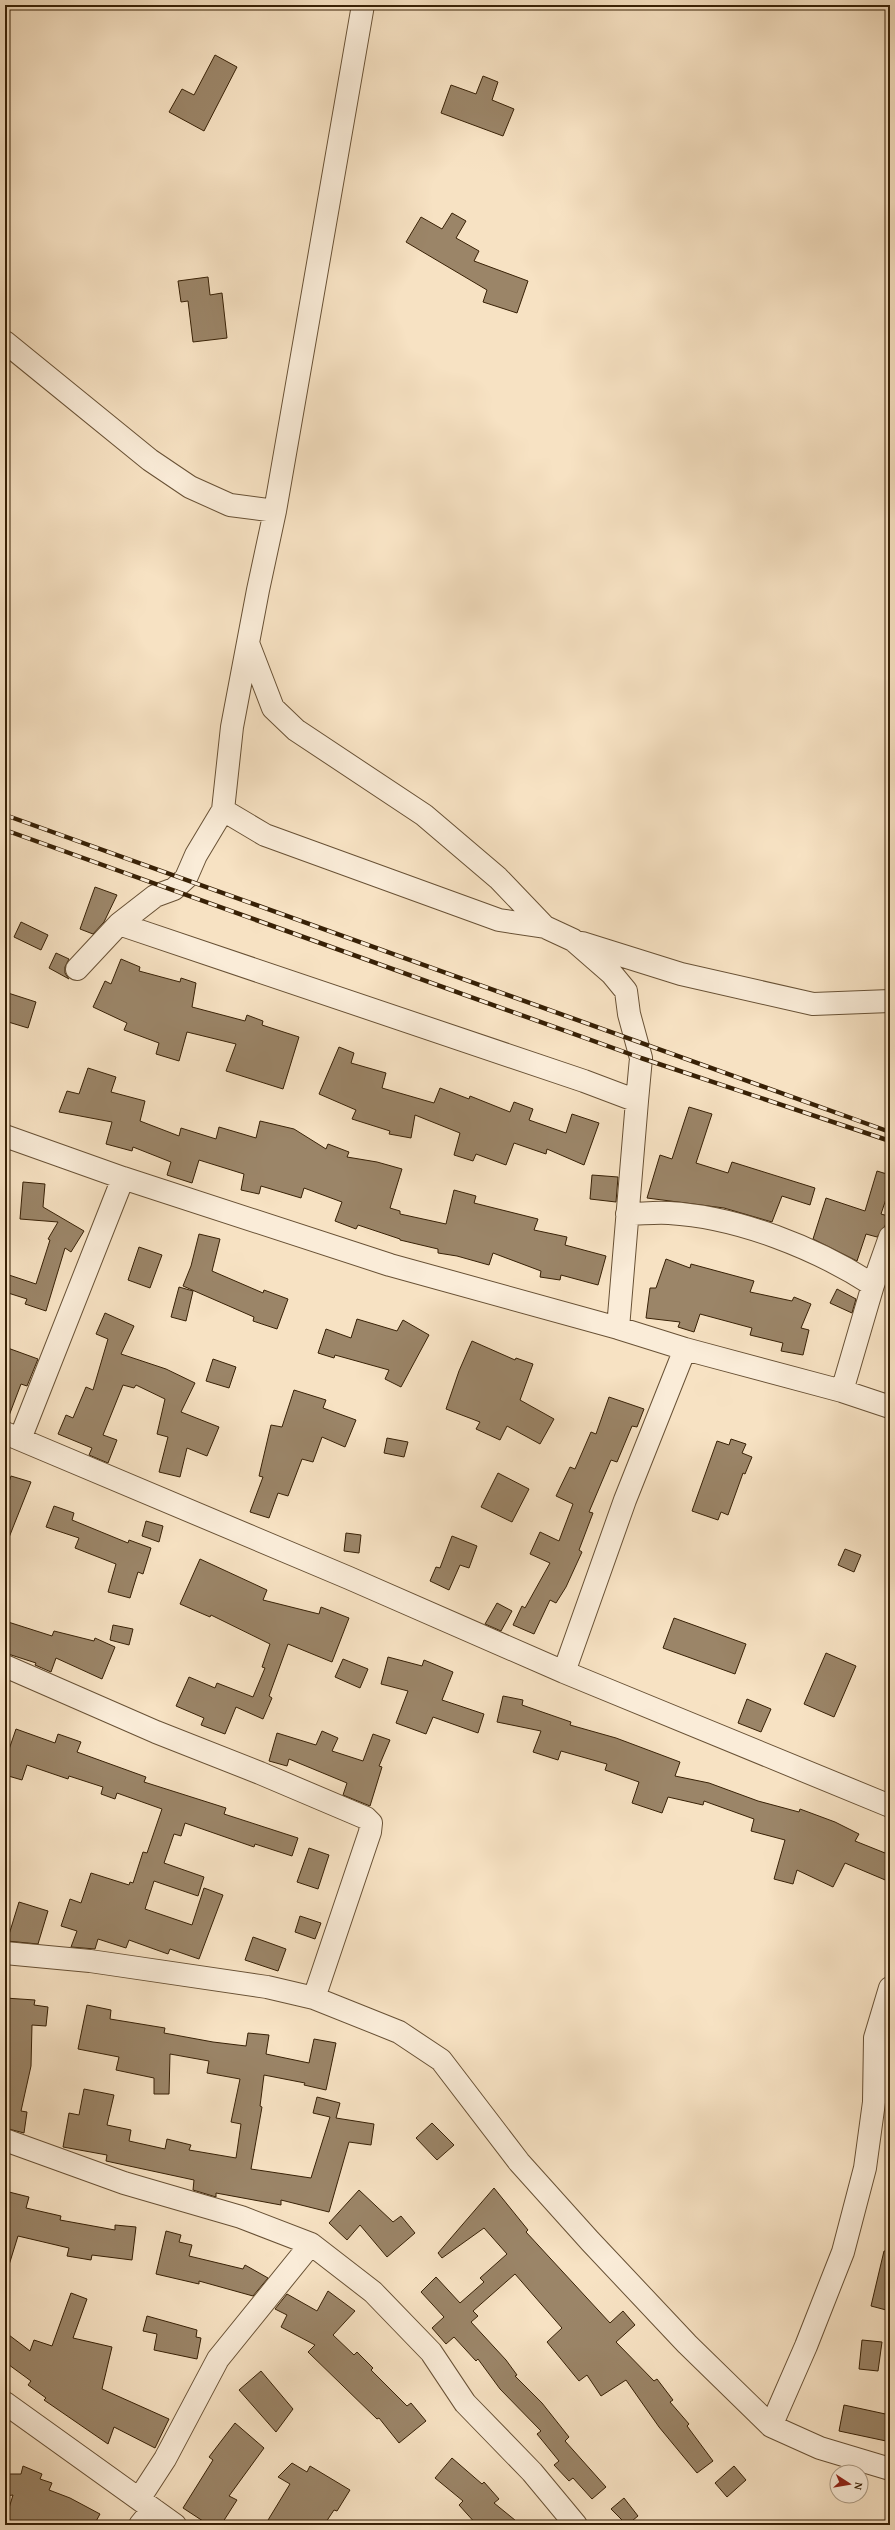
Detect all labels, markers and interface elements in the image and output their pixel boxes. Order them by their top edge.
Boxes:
north arrow [829,2464,869,2504]
text: N [850,2481,867,2492]

